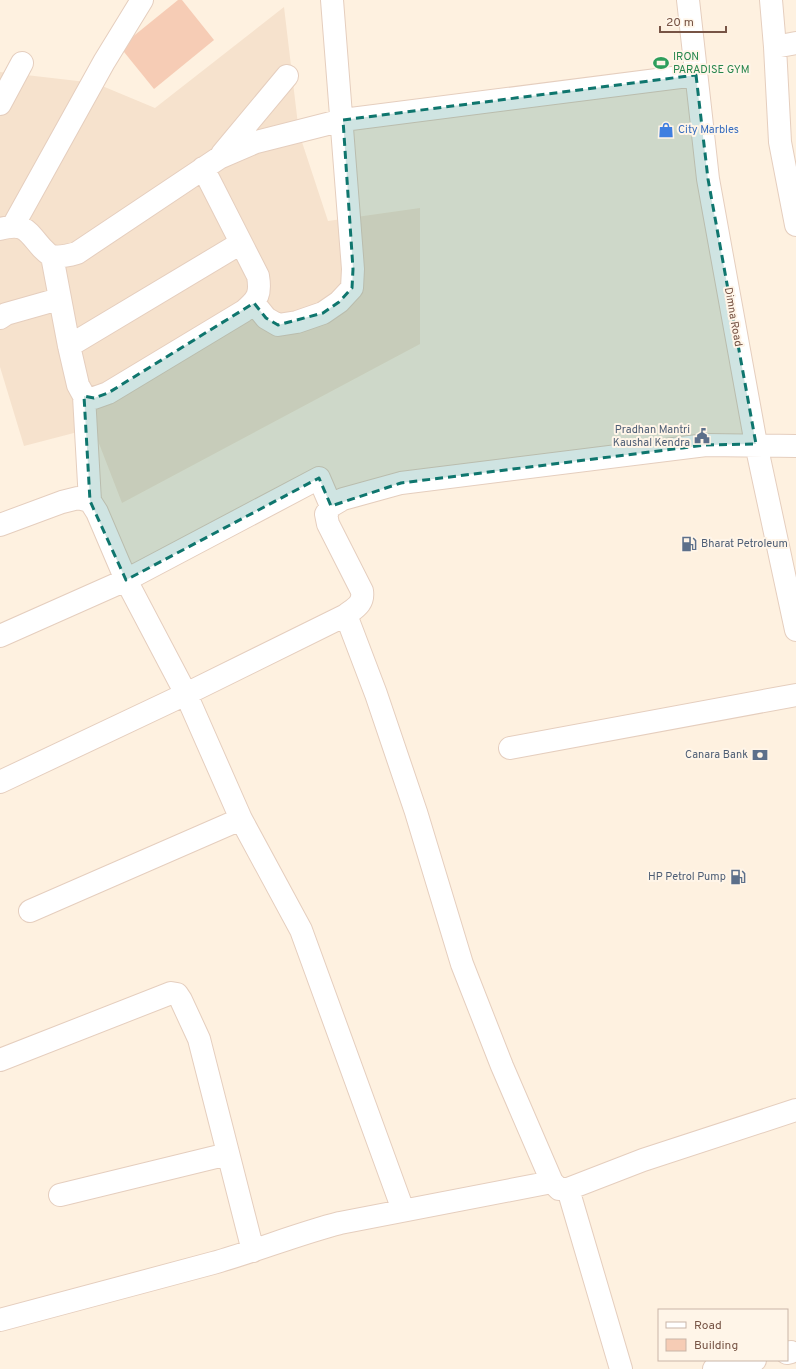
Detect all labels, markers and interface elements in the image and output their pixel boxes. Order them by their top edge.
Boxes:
scale bar [660,8,726,34]
text: 20 m [666,15,694,31]
place label: IRON PARADISE GYM [673,50,750,77]
sports icon: IRON PARADISE GYM [652,54,670,72]
shop icon: City Marbles [657,121,675,139]
place label: City Marbles [678,123,739,137]
street label: Dimna Road [721,286,745,348]
place label: Pradhan Mantri Kaushal Kendra [613,423,690,450]
public building icon: Pradhan Mantri Kaushal Kendra [693,427,711,445]
fuel station icon: Bharat Petroleum [680,535,698,553]
place label: Bharat Petroleum [701,537,788,551]
bank icon: Canara Bank [751,746,769,764]
place label: Canara Bank [685,748,748,762]
fuel station icon: HP Petrol Pump [729,868,747,886]
place label: HP Petrol Pump [648,870,726,884]
legend [658,1309,788,1361]
text: Road [694,1318,722,1334]
text: Building [694,1338,738,1354]

